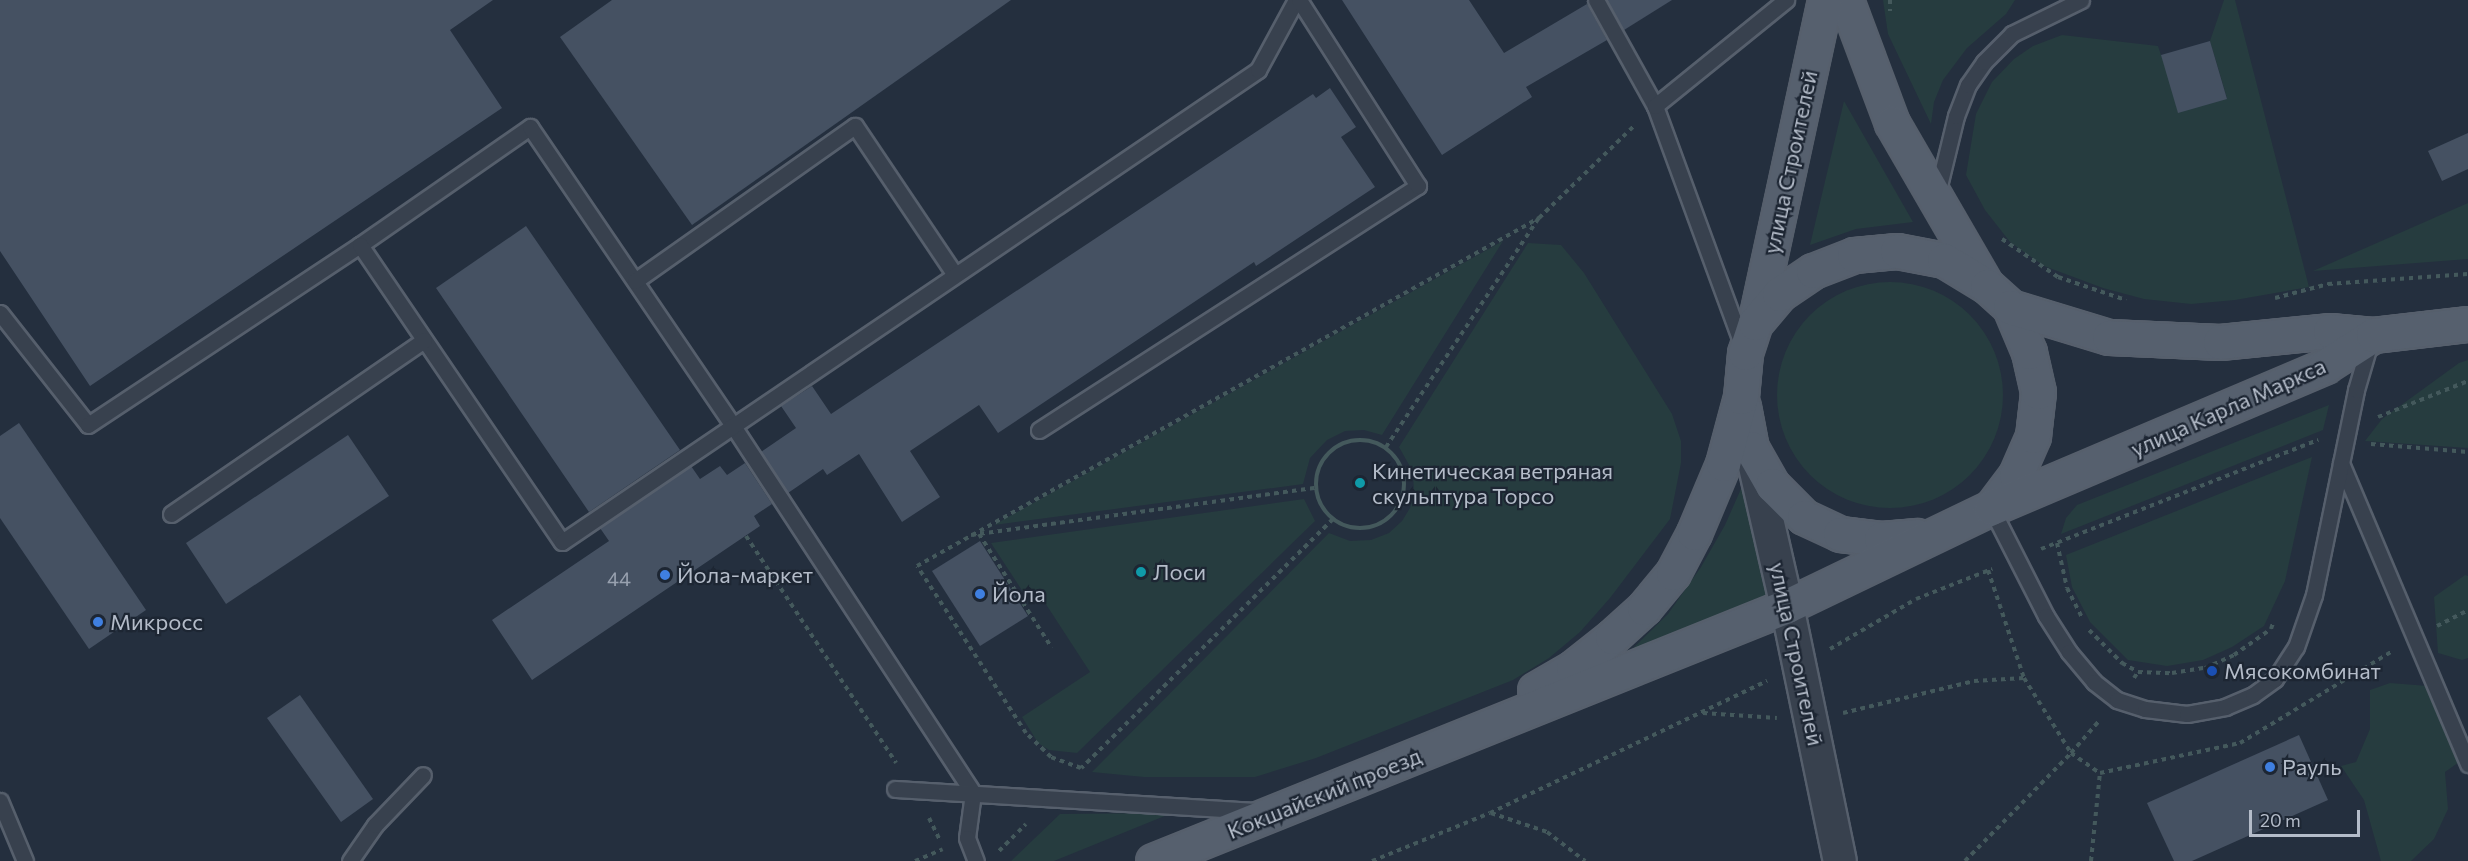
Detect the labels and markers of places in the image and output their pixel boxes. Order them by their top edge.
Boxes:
place label: Кинетическая ветряная скульптура Торсо [1372,457,1613,508]
marker: Кинетическая ветряная скульптура Торсо [1353,476,1367,490]
place label: Лоси [1153,559,1206,585]
place label: Йола-маркет [677,562,813,588]
marker: Лоси [1134,565,1148,579]
marker: Йола-маркет [658,568,672,582]
place label: Йола [992,581,1046,607]
marker: Йола [973,587,987,601]
place label: Микросс [110,609,203,635]
marker: Микросс [91,615,105,629]
place label: Мясокомбинат [2224,658,2381,684]
marker: Мясокомбинат [2205,664,2219,678]
place label: Рауль [2282,754,2342,780]
marker: Рауль [2263,760,2277,774]

